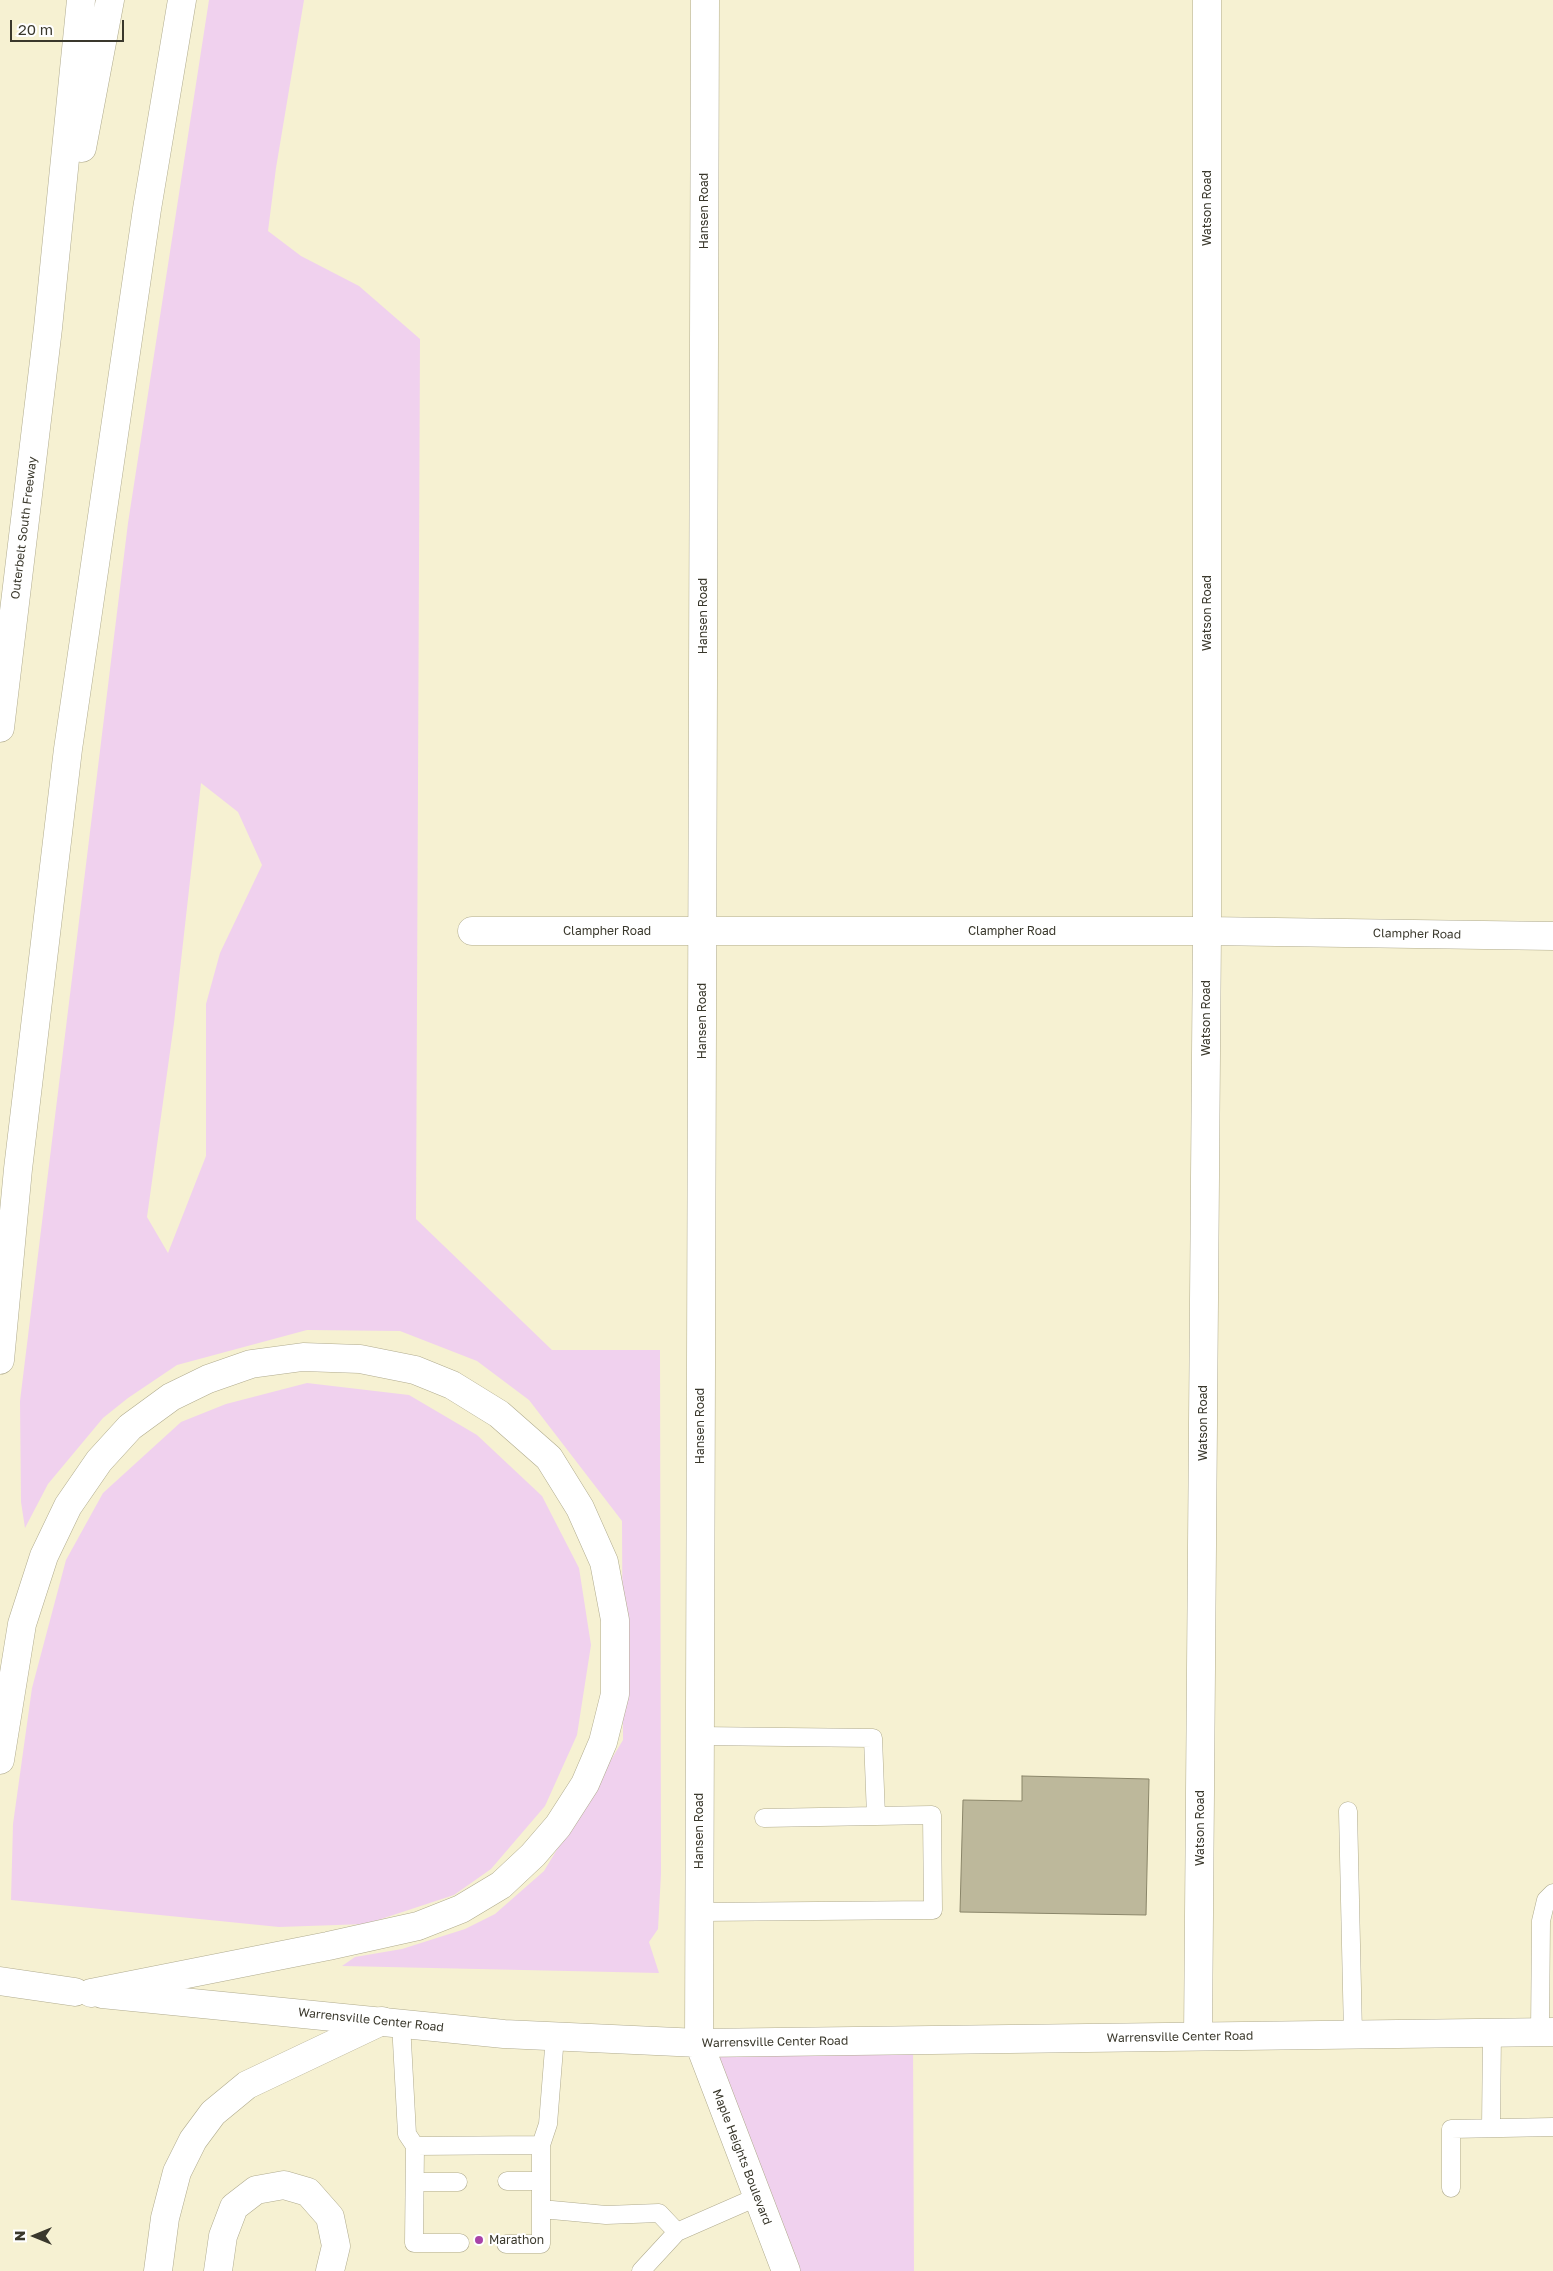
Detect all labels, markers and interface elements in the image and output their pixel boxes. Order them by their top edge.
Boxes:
scale bar [12,10,126,42]
text: 20 m [18,20,53,38]
street label: Watson Road [1200,170,1214,246]
street label: Hansen Road [697,173,711,249]
street label: Outerbelt South Freeway [8,456,40,600]
street label: Watson Road [1200,575,1214,651]
street label: Hansen Road [696,578,710,654]
street label: Clampher Road [563,924,651,938]
street label: Clampher Road [968,924,1056,938]
street label: Clampher Road [1373,926,1461,942]
street label: Watson Road [1199,980,1213,1056]
street label: Hansen Road [695,983,709,1059]
street label: Watson Road [1196,1385,1210,1461]
street label: Hansen Road [693,1388,707,1464]
street label: Watson Road [1193,1790,1207,1866]
street label: Hansen Road [692,1793,706,1869]
street label: Warrensville Center Road [297,2005,445,2035]
street label: Warrensville Center Road [1107,2029,1253,2045]
street label: Warrensville Center Road [702,2034,848,2050]
street label: Maple Heights Boulevard [709,2087,775,2227]
north arrow [10,2211,60,2261]
text: N [11,2231,28,2241]
place label: Marathon [489,2233,544,2247]
marker: Marathon [473,2234,485,2246]

